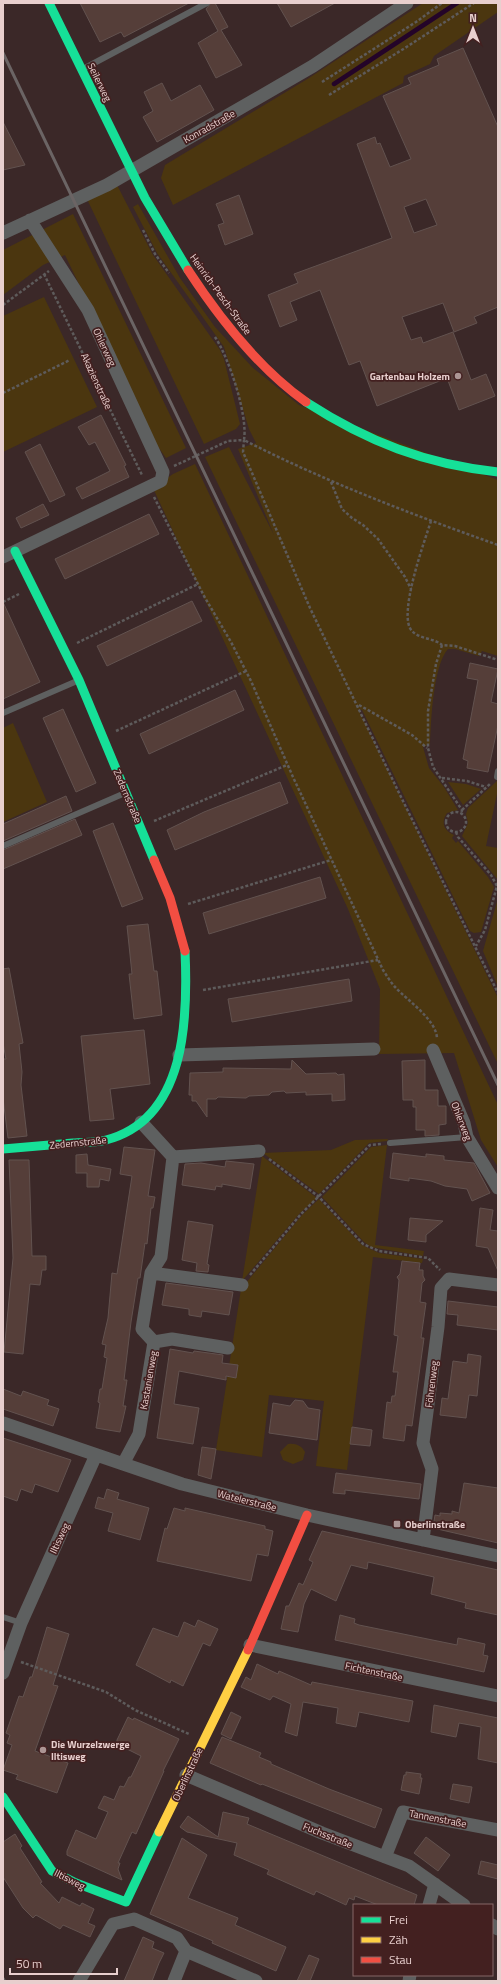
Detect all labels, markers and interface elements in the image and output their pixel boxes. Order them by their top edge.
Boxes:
north arrow [453,8,493,48]
text: N [469,10,477,26]
street label: Seilerweg [84,60,115,104]
street label: Konradstraße [181,106,238,147]
street label: Heinrich-Pesch-Straße [186,251,255,338]
street label: Ohlerweg [89,326,120,369]
street label: Akazienstraße [77,351,116,412]
place label: Gartenbau Holzem [370,369,450,384]
marker: Gartenbau Holzem [453,371,463,381]
street label: Zedernstraße [110,767,146,825]
street label: Ohlerweg [447,1100,476,1143]
street label: Zedernstraße [49,1132,107,1153]
street label: Kastanienweg [136,1349,161,1411]
street label: Föhrenweg [421,1360,442,1408]
street label: Watelerstraße [216,1486,278,1515]
place label: Oberlinstraße [405,1517,465,1532]
marker: Oberlinstraße [392,1519,402,1529]
street label: Iltisweg [46,1520,73,1556]
street label: Fichtenstraße [344,1658,404,1685]
place label: Die Wurzelzwerge Iltisweg [51,1737,130,1764]
marker: Die Wurzelzwerge Iltisweg [38,1745,48,1755]
street label: Oberlinstraße [168,1745,206,1804]
street label: Tannenstraße [408,1806,468,1831]
street label: Fuchsstraße [301,1819,355,1852]
street label: Iltisweg [52,1865,88,1894]
legend [353,1904,493,1976]
text: Frei [389,1910,408,1929]
text: Zäh [389,1930,408,1949]
scale bar [10,1950,117,1976]
text: Stau [389,1950,412,1969]
text: 50 m [16,1954,42,1973]

